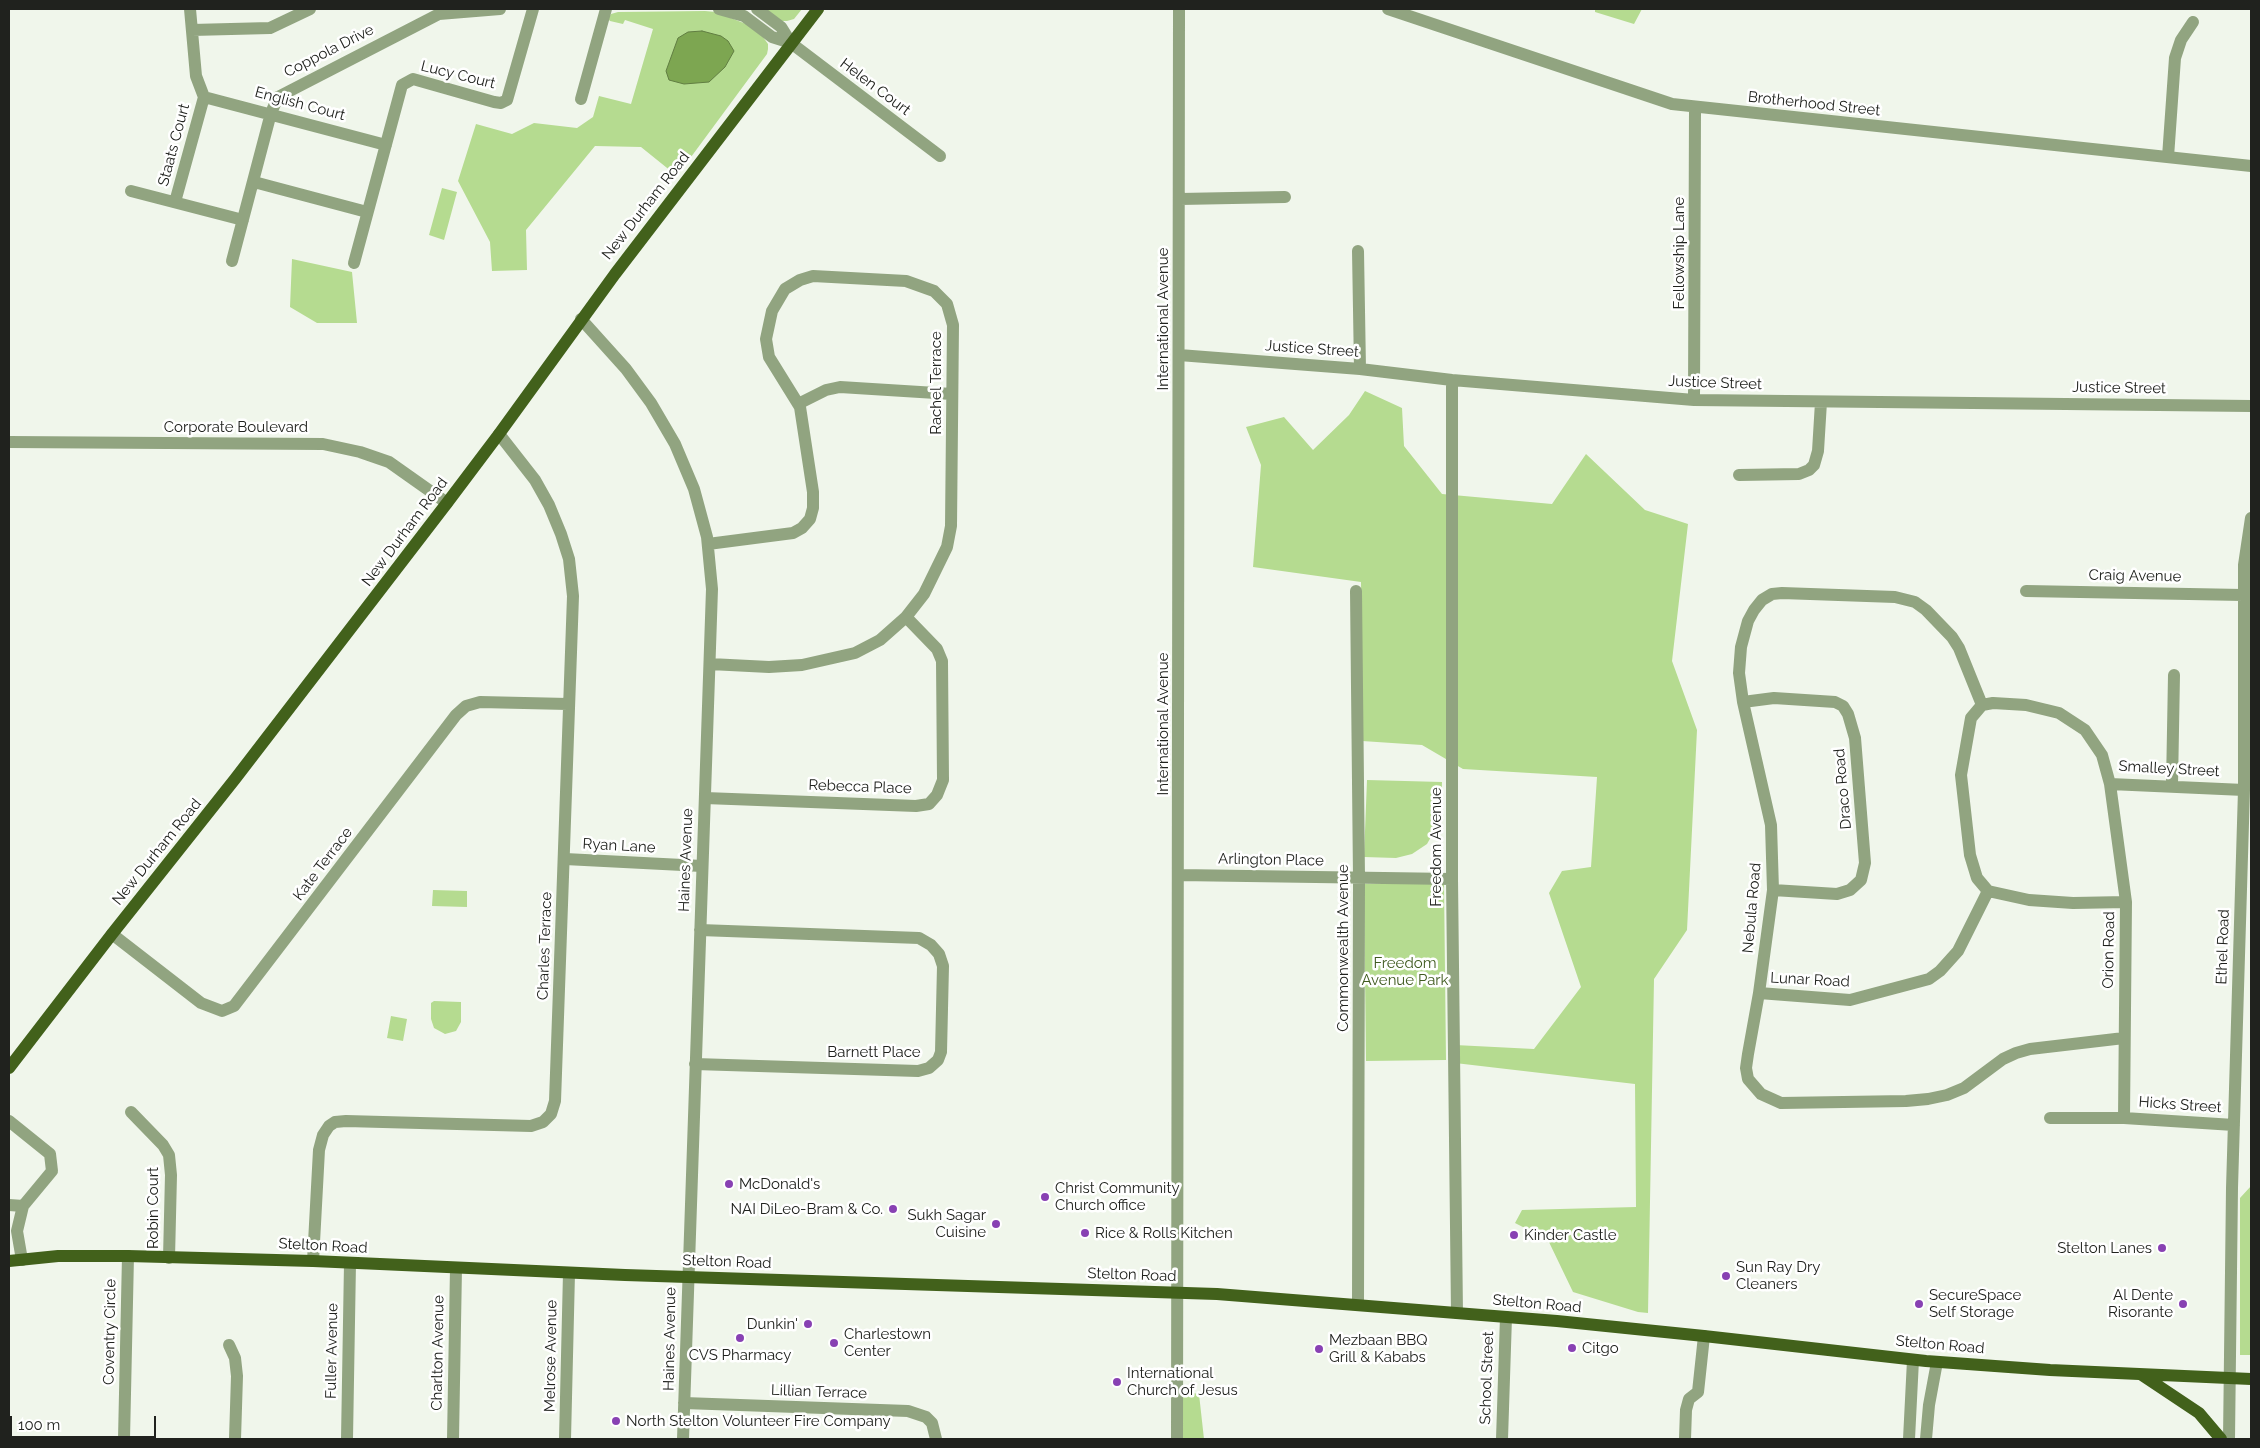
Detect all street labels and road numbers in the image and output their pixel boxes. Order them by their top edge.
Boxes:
street label: Coppola Drive [281,21,377,81]
street label: Helen Court [836,55,914,119]
street label: Lucy Court [419,57,497,93]
street label: English Court [253,83,347,125]
street label: Brotherhood Street [1747,88,1881,120]
street label: Staats Court [154,102,194,188]
street label: New Durham Road [598,149,694,263]
street label: Fellowship Lane [1670,197,1688,309]
street label: International Avenue [1154,248,1172,390]
street label: Rachel Terrace [927,331,945,435]
street label: Justice Street [1265,337,1359,361]
street label: Justice Street [1668,372,1762,394]
street label: Justice Street [2072,378,2166,398]
street label: Corporate Boulevard [164,418,308,436]
street label: New Durham Road [358,474,452,590]
street label: Craig Avenue [2089,566,2181,586]
street label: International Avenue [1154,653,1172,795]
street label: Draco Road [1831,748,1855,830]
street label: Smalley Street [2118,757,2220,781]
street label: Rebecca Place [808,776,912,798]
street label: Freedom Avenue [1427,787,1445,907]
street label: New Durham Road [109,795,205,909]
street label: Haines Avenue [675,808,697,912]
street label: Kate Terrace [290,824,356,904]
street label: Ryan Lane [582,835,656,857]
street label: Arlington Place [1218,850,1324,870]
street label: Nebula Road [1739,862,1765,954]
street label: Commonwealth Avenue [1334,864,1352,1032]
street label: Charles Terrace [534,892,556,1000]
street label: Ethel Road [2213,909,2233,985]
street label: Orion Road [2099,911,2119,989]
street label: Lunar Road [1770,969,1850,991]
street label: Barnett Place [827,1043,921,1061]
street label: Hicks Street [2138,1093,2222,1117]
street label: Robin Court [144,1167,162,1249]
street label: Stelton Road [278,1235,368,1257]
street label: Stelton Road [682,1251,772,1273]
street label: Stelton Road [1087,1264,1177,1286]
street label: Coventry Circle [100,1279,120,1385]
street label: Haines Avenue [660,1287,680,1391]
street label: Stelton Road [1492,1291,1582,1317]
street label: Charlton Avenue [428,1295,448,1411]
street label: Melrose Avenue [541,1300,561,1412]
street label: Fuller Avenue [322,1303,342,1399]
street label: School Street [1476,1331,1498,1425]
street label: Stelton Road [1895,1332,1985,1358]
street label: Lillian Terrace [771,1381,867,1403]

